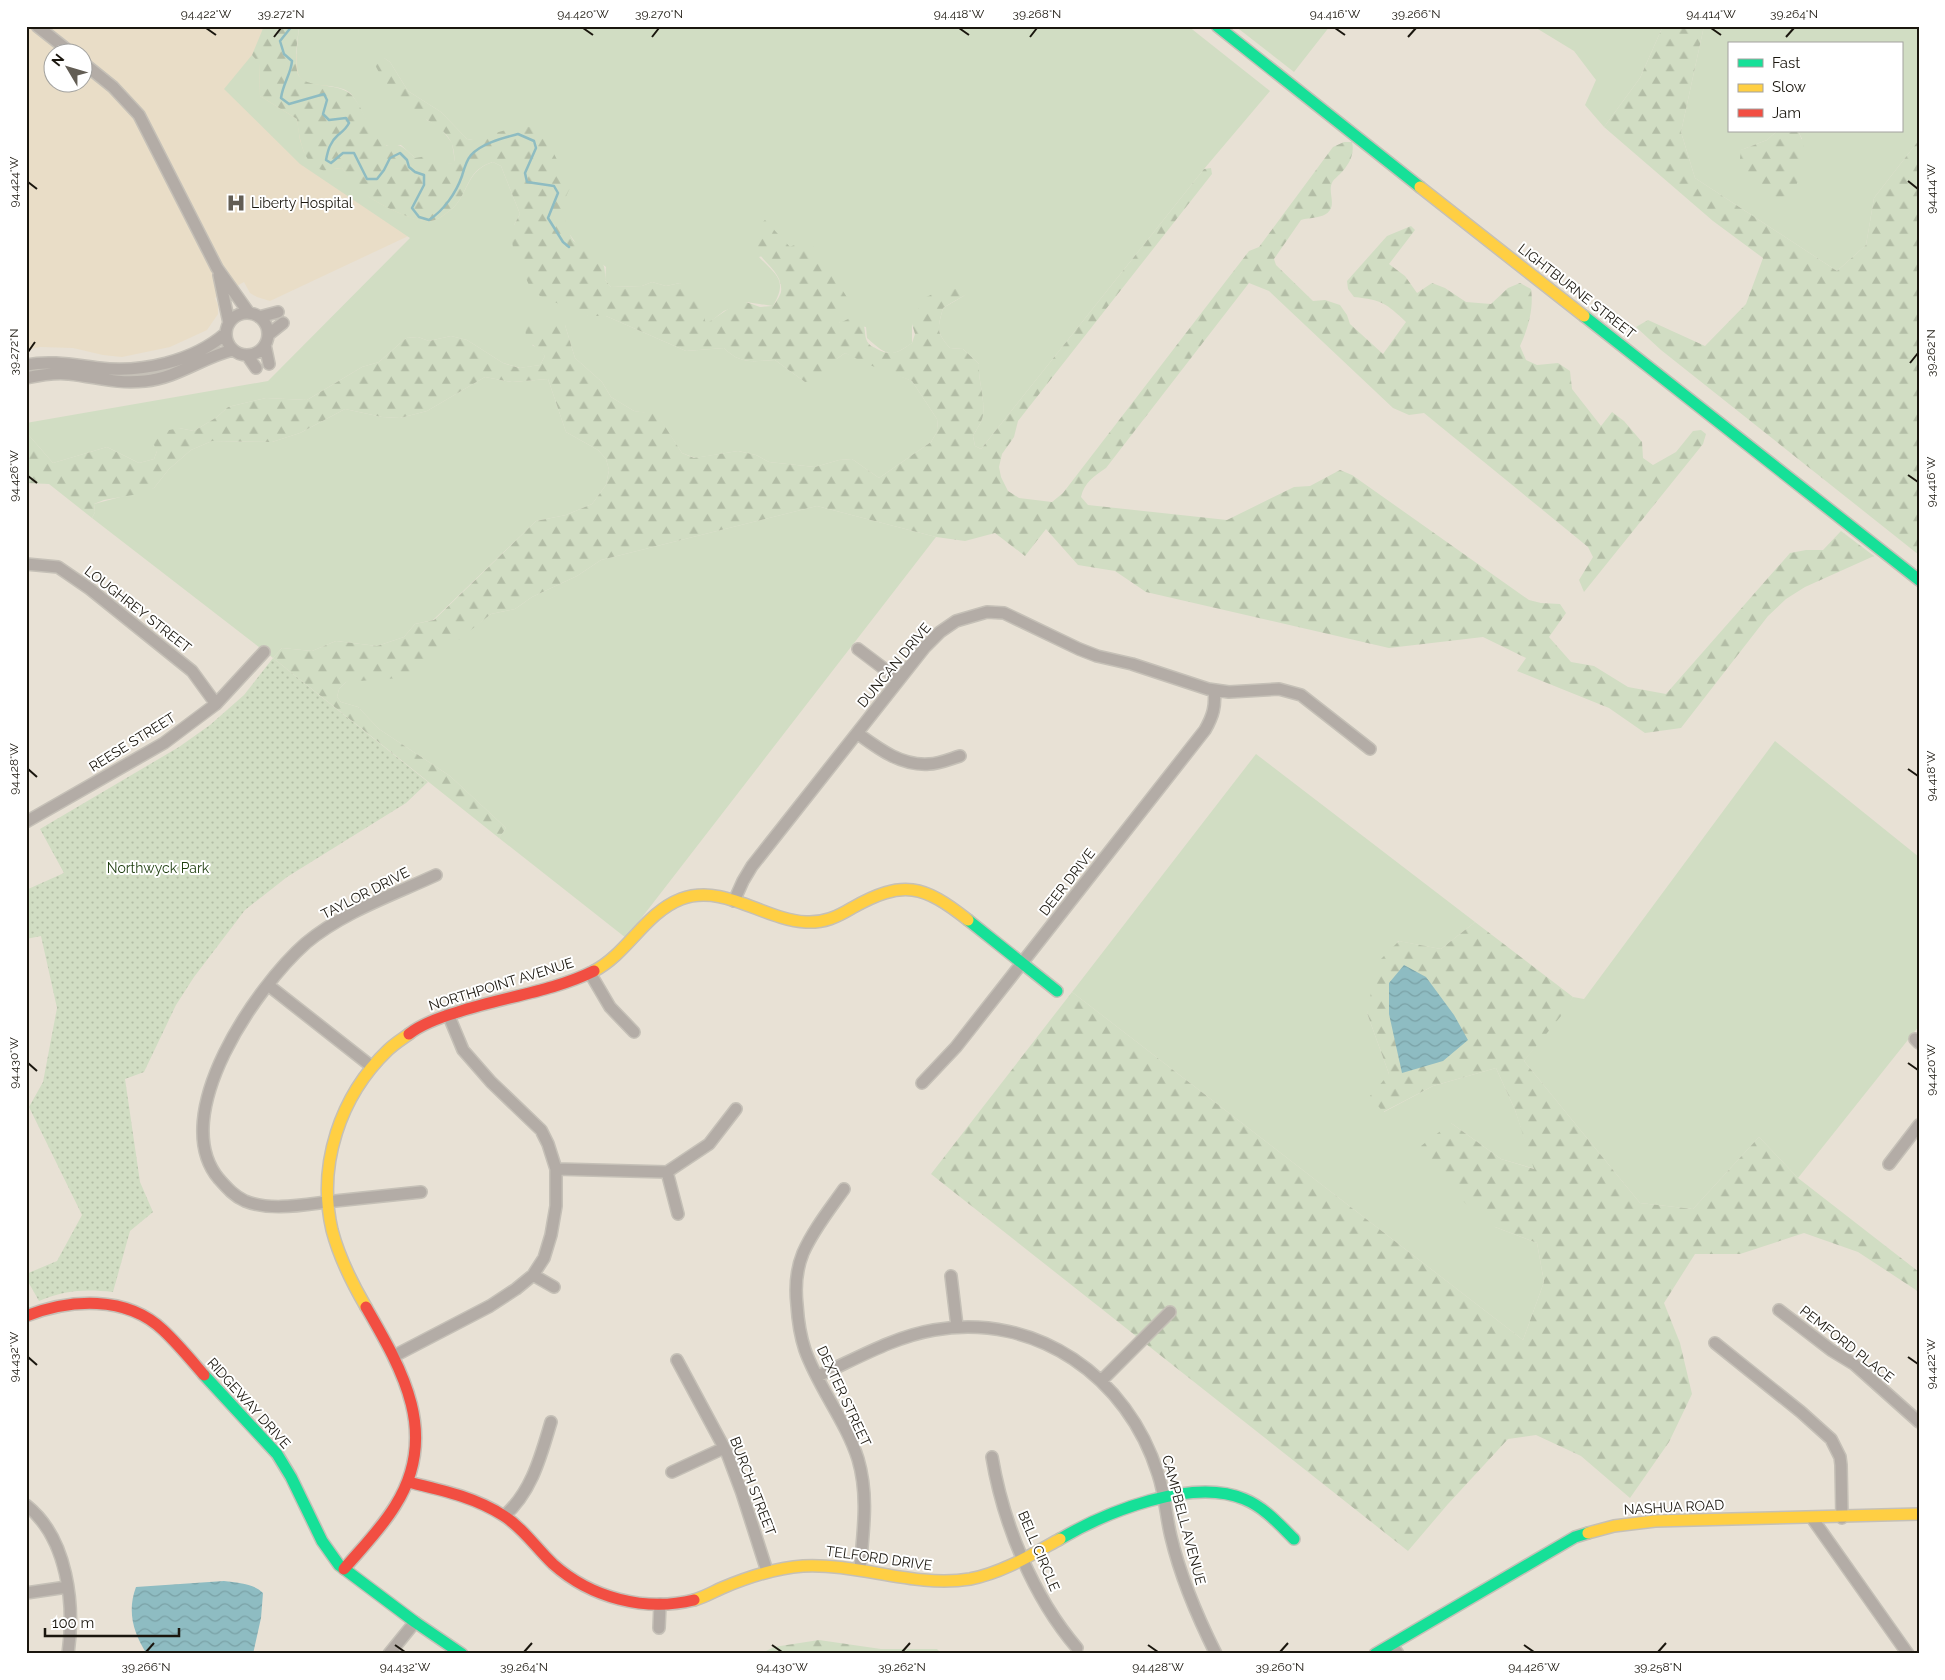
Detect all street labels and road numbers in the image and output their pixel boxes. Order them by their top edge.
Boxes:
street label: LIGHTBURNE STREET [1515,240,1639,342]
street label: LOUGHREY STREET [82,562,195,656]
street label: DUNCAN DRIVE [854,620,934,710]
street label: REESE STREET [86,709,178,775]
street label: DEER DRIVE [1036,845,1098,919]
street label: TAYLOR DRIVE [318,864,412,922]
street label: NORTHPOINT AVENUE [427,954,575,1014]
street label: PEMFORD PLACE [1797,1302,1897,1386]
street label: DEXTER STREET [814,1343,874,1449]
street label: RIDGEWAY DRIVE [204,1354,294,1452]
street label: BURCH STREET [727,1434,779,1538]
street label: CAMPBELL AVENUE [1159,1453,1209,1587]
street label: NASHUA ROAD [1623,1496,1725,1518]
street label: BELL CIRCLE [1015,1508,1063,1594]
street label: TELFORD DRIVE [825,1543,933,1573]

